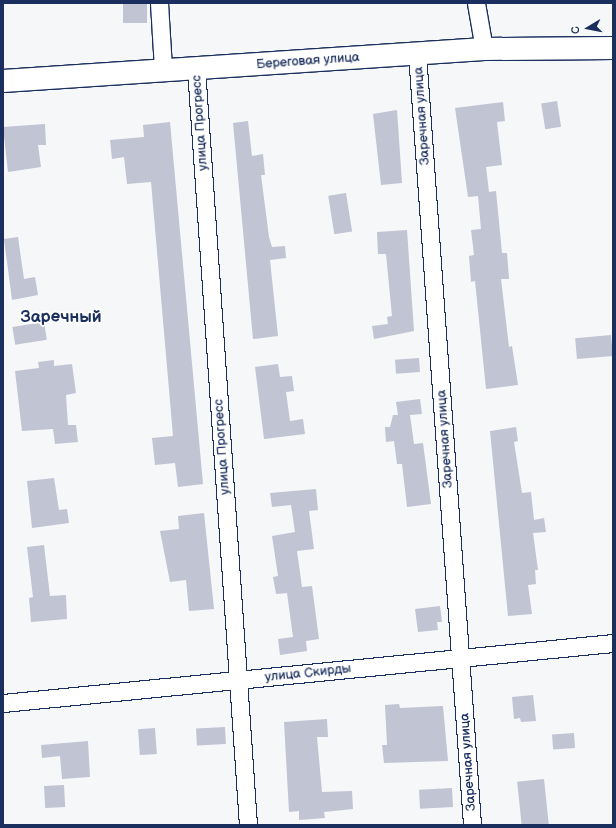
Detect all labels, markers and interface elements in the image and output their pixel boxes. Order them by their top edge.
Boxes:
north arrow [568,8,608,48]
text: С [569,25,583,35]
street label: Береговая улица [256,50,360,72]
street label: Заречная улица [411,66,433,166]
street label: улица Прогресс [189,75,211,171]
district label: Заречный [20,308,102,328]
street label: Заречная улица [434,389,456,489]
street label: улица Прогресс [211,399,233,495]
street label: улица Скирды [264,661,352,685]
street label: Заречная улица [457,712,479,812]

